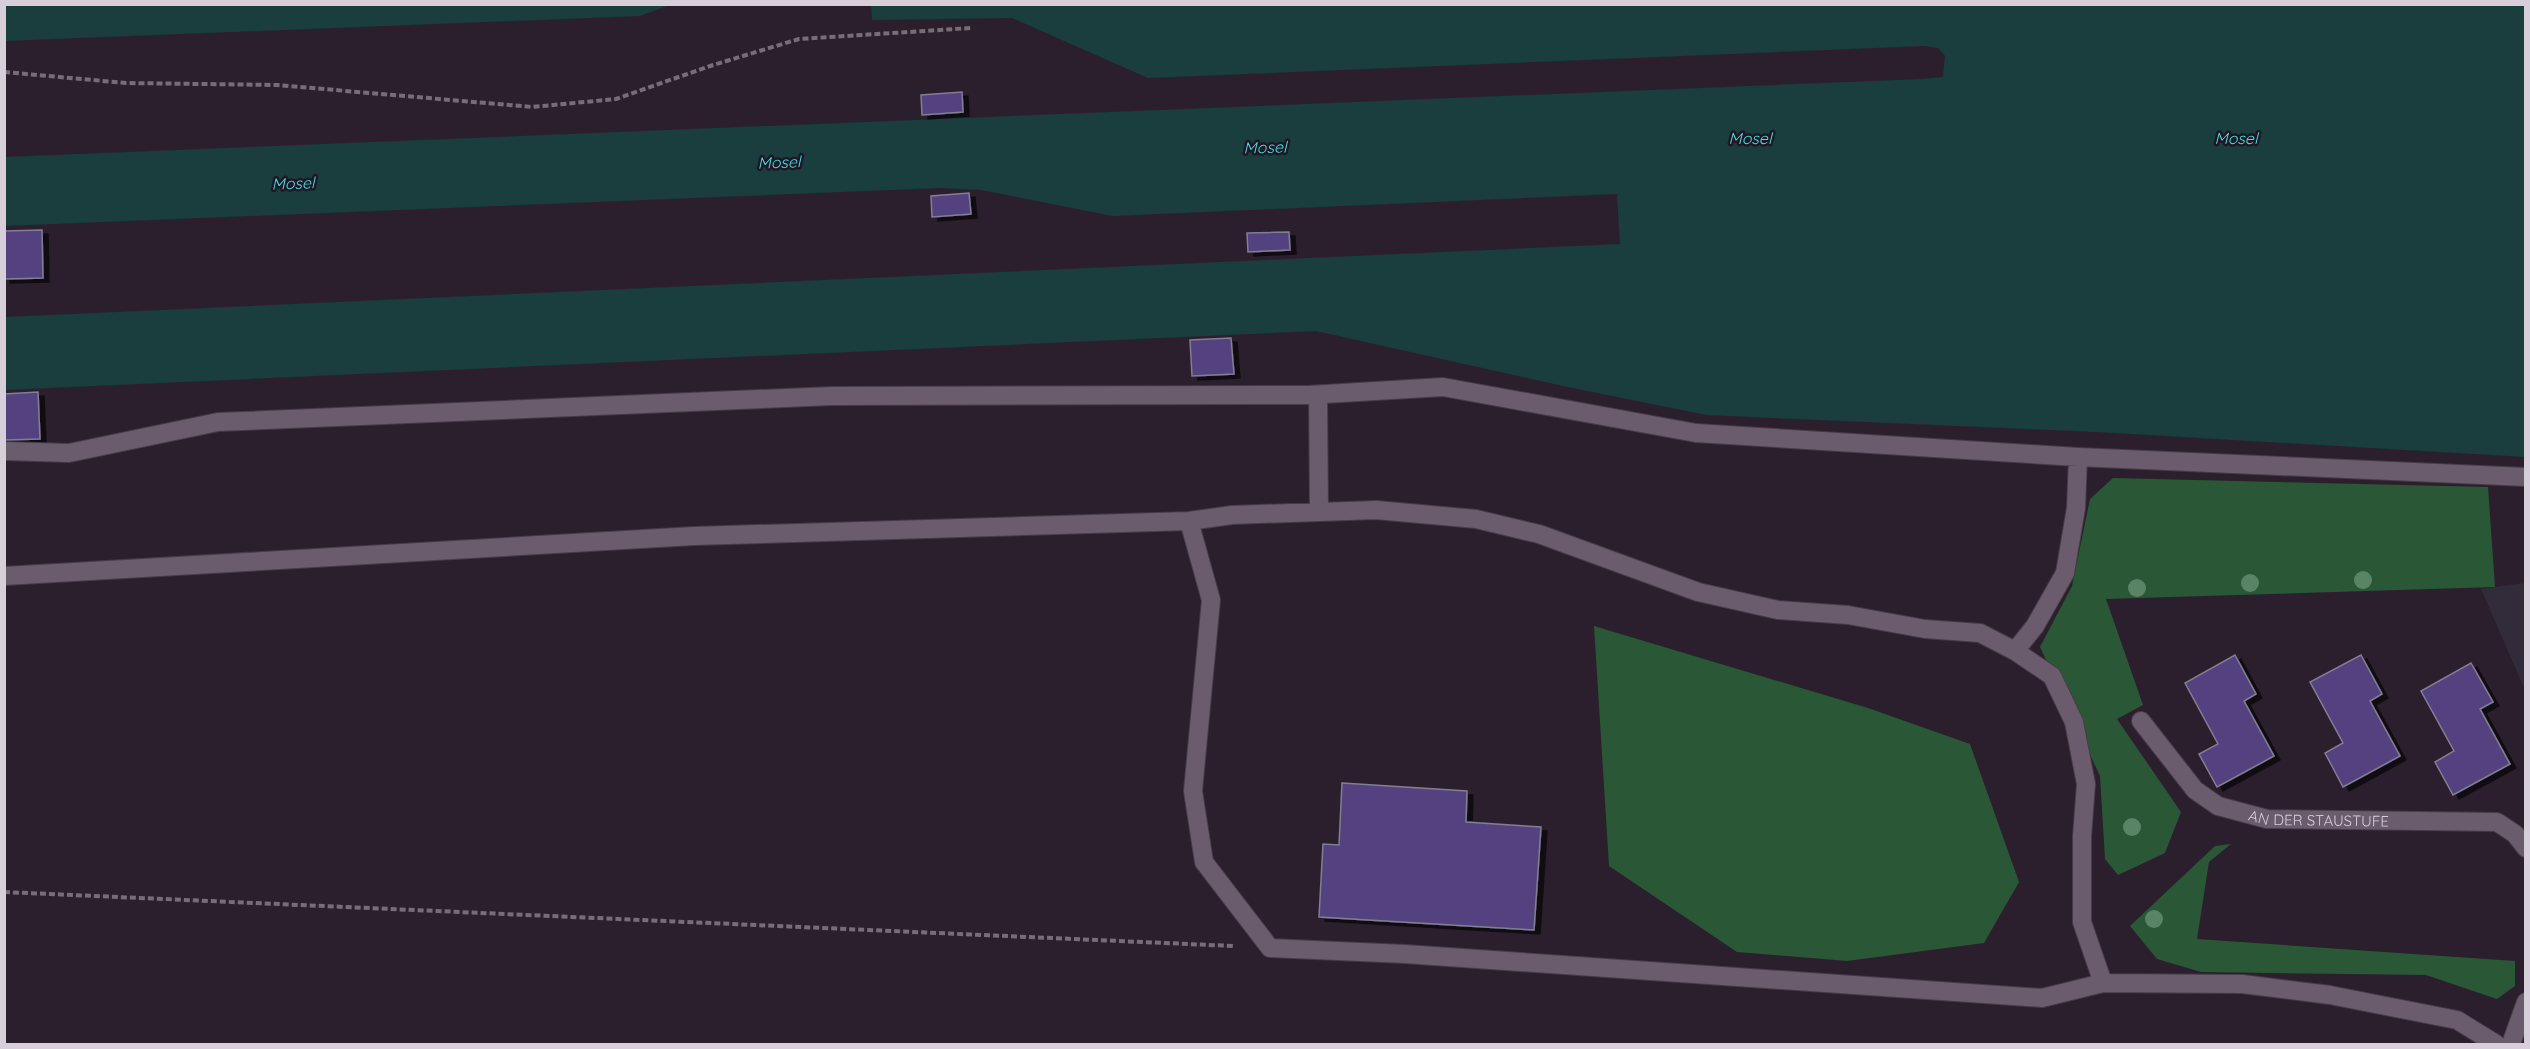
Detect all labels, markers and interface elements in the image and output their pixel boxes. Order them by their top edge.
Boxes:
water label: Mosel [1728,128,1774,148]
water label: Mosel [2214,128,2260,148]
water label: Mosel [1243,137,1289,157]
water label: Mosel [757,151,803,173]
water label: Mosel [271,172,317,194]
street label: AN DER STAUSTUFE [2247,805,2389,830]

